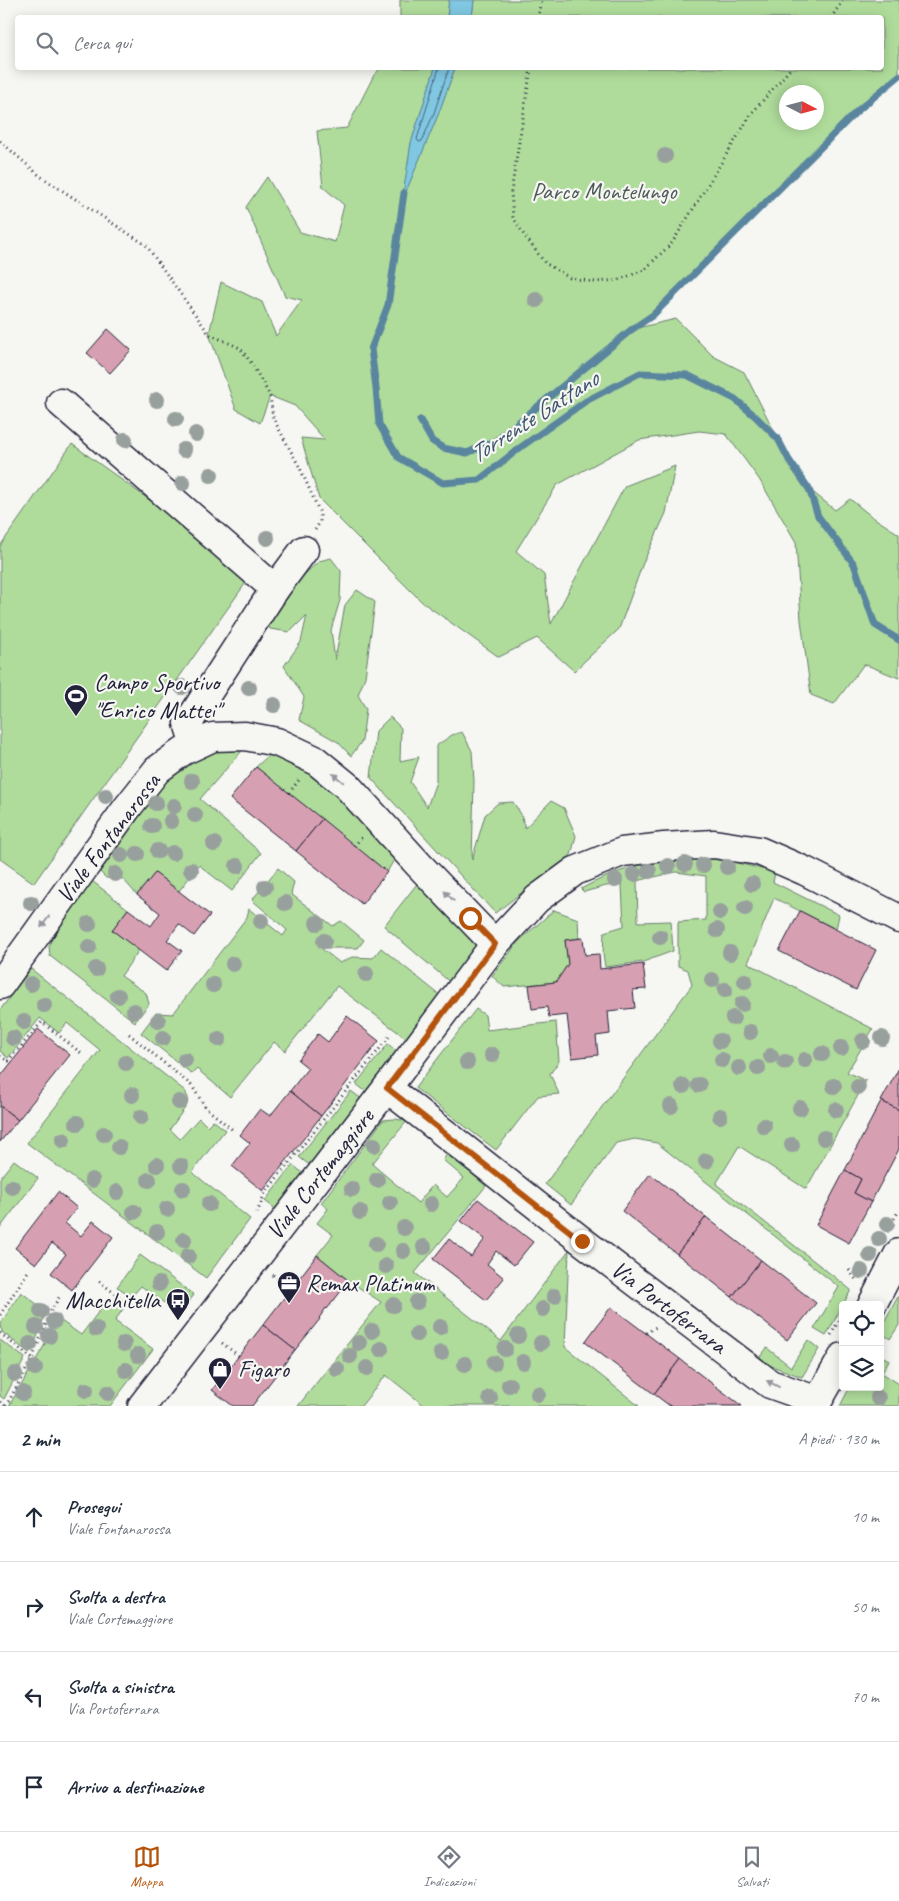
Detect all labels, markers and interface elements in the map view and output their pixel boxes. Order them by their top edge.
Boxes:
search box [15,15,884,70]
icon: search [33,29,61,57]
text: Cerca qui [73,31,132,55]
north arrow [779,85,824,130]
park label: Parco Montelungo [531,176,678,206]
water label: Torrente Gattano [463,361,607,470]
place label: Campo Sportivo "Enrico Mattei" [94,667,226,725]
sports icon: Campo Sportivo "Enrico Mattei" [63,683,89,717]
street label: Viale Fontanarossa [49,766,167,909]
one-way arrow [331,773,344,784]
one-way arrow [443,891,455,903]
route start [459,907,482,930]
one-way arrow [40,915,50,929]
street label: Viale Cortemaggiore [260,1101,382,1245]
route end [571,1230,594,1253]
street label: Via Portoferrara [605,1254,734,1361]
place label: Remax Platinum [306,1268,435,1298]
office icon: Remax Platinum [276,1270,302,1304]
place label: Macchitella [66,1285,161,1315]
bus stop icon: Macchitella [165,1287,191,1321]
map controls [839,1301,884,1391]
button: locate [839,1301,884,1346]
button: layers [839,1346,884,1391]
place label: Figaro [238,1354,290,1384]
shop icon: Figaro [207,1356,233,1390]
one-way arrow [765,1380,780,1388]
text: 2 min [20,1426,60,1452]
text: A piedi · 130 m [798,1429,879,1449]
text: Prosegui [67,1495,120,1519]
icon: ahead [20,1503,48,1531]
text: 10 m [852,1507,879,1527]
text: Viale Fontanarossa [67,1519,170,1539]
text: Svolta a destra [67,1585,165,1609]
icon: right [20,1593,48,1621]
text: 50 m [852,1597,879,1617]
text: Viale Cortemaggiore [67,1609,172,1629]
text: Svolta a sinistra [67,1675,174,1699]
icon: left [20,1683,48,1711]
text: 70 m [852,1687,879,1707]
text: Via Portoferrara [67,1699,158,1719]
icon: arrive [20,1773,48,1801]
text: Arrivo a destinazione [67,1775,203,1799]
tab: Mappa [130,1843,163,1890]
tab: Indicazioni [424,1843,475,1890]
tab: Salvati [736,1843,769,1890]

